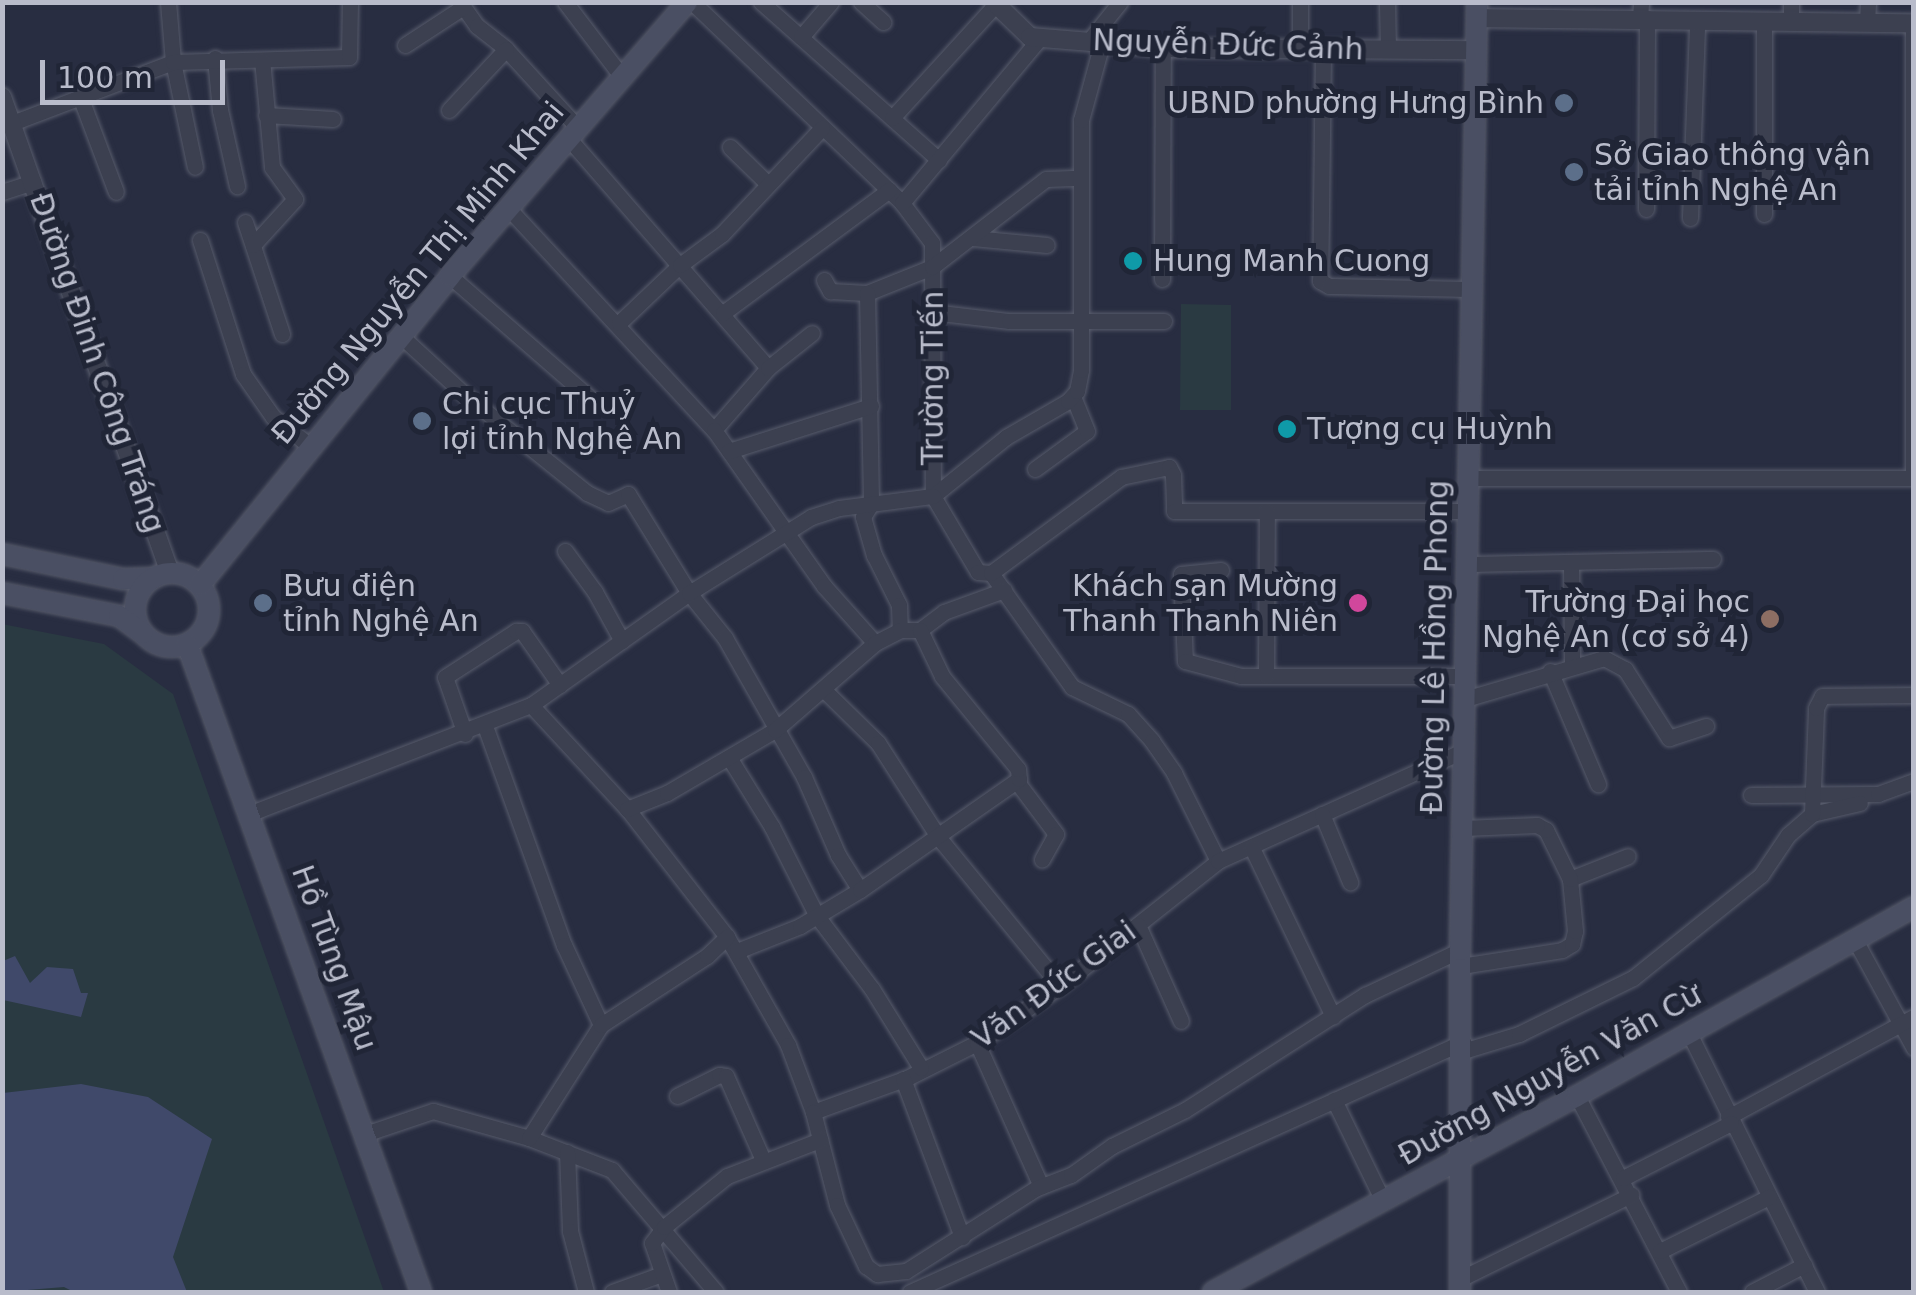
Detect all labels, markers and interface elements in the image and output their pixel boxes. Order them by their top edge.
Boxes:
street label: Nguyễn Đức Cảnh [1092,22,1364,68]
scale bar [45,40,230,102]
text: 100 m [57,60,153,95]
place label: UBND phường Hưng Bình [1167,85,1544,121]
marker: UBND phường Hưng Bình [1553,92,1575,114]
street label: Đường Nguyễn Thị Minh Khai [264,94,572,452]
place label: Sở Giao thông vận tải tỉnh Nghệ An [1594,137,1871,208]
marker: Sở Giao thông vận tải tỉnh Nghệ An [1563,161,1585,183]
street label: Đường Đinh Công Tráng [22,188,172,538]
place label: Hung Manh Cuong [1153,243,1430,279]
marker: Hung Manh Cuong [1122,250,1144,272]
street label: Trường Tiến [915,291,951,465]
place label: Chi cục Thuỷ lợi tỉnh Nghệ An [442,386,682,456]
marker: Chi cục Thuỷ lợi tỉnh Nghệ An [411,410,433,432]
place label: Tượng cụ Huỳnh [1307,411,1553,447]
marker: Tượng cụ Huỳnh [1276,418,1298,440]
street label: Đường Lê Hồng Phong [1414,480,1456,814]
place label: Bưu điện tỉnh Nghệ An [283,568,479,638]
place label: Khách sạn Mường Thanh Thanh Niên [1063,568,1338,638]
place label: Trường Đại học Nghệ An (cơ sở 4) [1482,584,1750,654]
marker: Bưu điện tỉnh Nghệ An [252,592,274,614]
marker: Khách sạn Mường Thanh Thanh Niên [1347,592,1369,614]
marker: Trường Đại học Nghệ An (cơ sở 4) [1759,608,1781,630]
street label: Hồ Tùng Mậu [284,860,384,1056]
street label: Văn Đức Giai [965,913,1143,1057]
street label: Đường Nguyễn Văn Cừ [1392,977,1708,1173]

